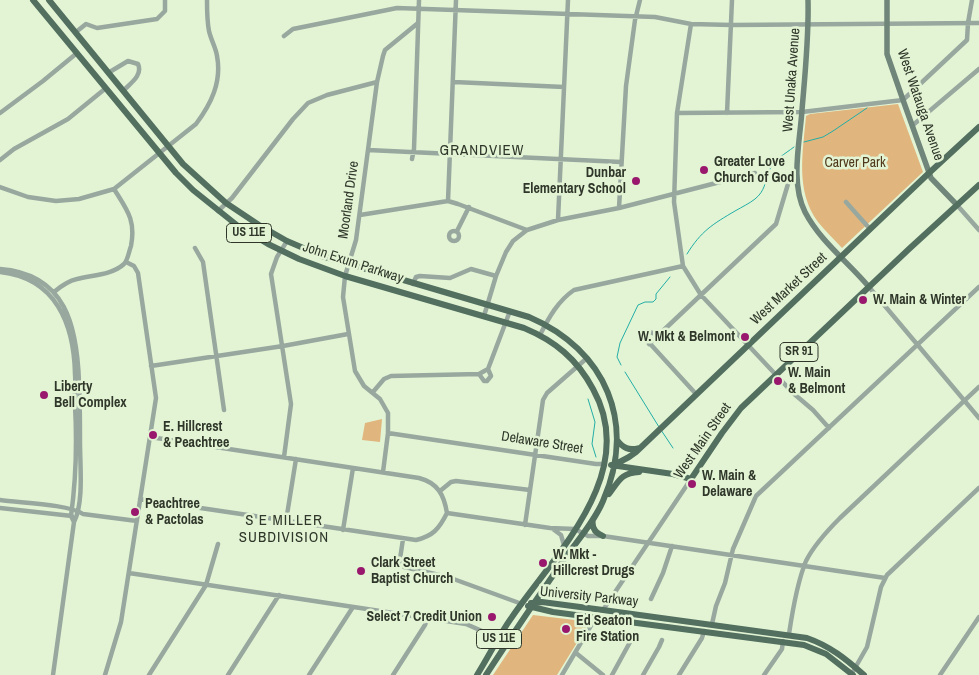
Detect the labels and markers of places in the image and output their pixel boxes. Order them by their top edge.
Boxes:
place label: Greater Love Church of God [714,154,794,186]
marker: Greater Love Church of God [698,164,710,176]
place label: Dunbar Elementary School [523,165,626,198]
marker: Dunbar Elementary School [630,175,642,187]
place label: W. Main & Winter [873,292,966,308]
marker: W. Main & Winter [857,294,869,306]
place label: W. Mkt & Belmont [638,329,735,345]
marker: W. Mkt & Belmont [739,331,751,343]
place label: W. Main & Belmont [788,365,845,398]
marker: W. Main & Belmont [772,375,784,387]
place label: Liberty Bell Complex [54,379,127,412]
marker: Liberty Bell Complex [38,389,50,401]
place label: E. Hillcrest & Peachtree [163,419,229,452]
marker: E. Hillcrest & Peachtree [147,429,159,441]
place label: W. Main & Delaware [702,468,756,501]
marker: W. Main & Delaware [686,478,698,490]
place label: Peachtree & Pactolas [145,496,204,528]
marker: Peachtree & Pactolas [129,506,141,518]
place label: W. Mkt - Hillcrest Drugs [553,547,635,580]
place label: Clark Street Baptist Church [371,555,453,588]
marker: W. Mkt - Hillcrest Drugs [537,557,549,569]
marker: Clark Street Baptist Church [355,565,367,577]
place label: Select 7 Credit Union [367,609,482,625]
marker: Select 7 Credit Union [486,611,498,623]
place label: Ed Seaton Fire Station [576,613,639,646]
marker: Ed Seaton Fire Station [560,623,572,635]

